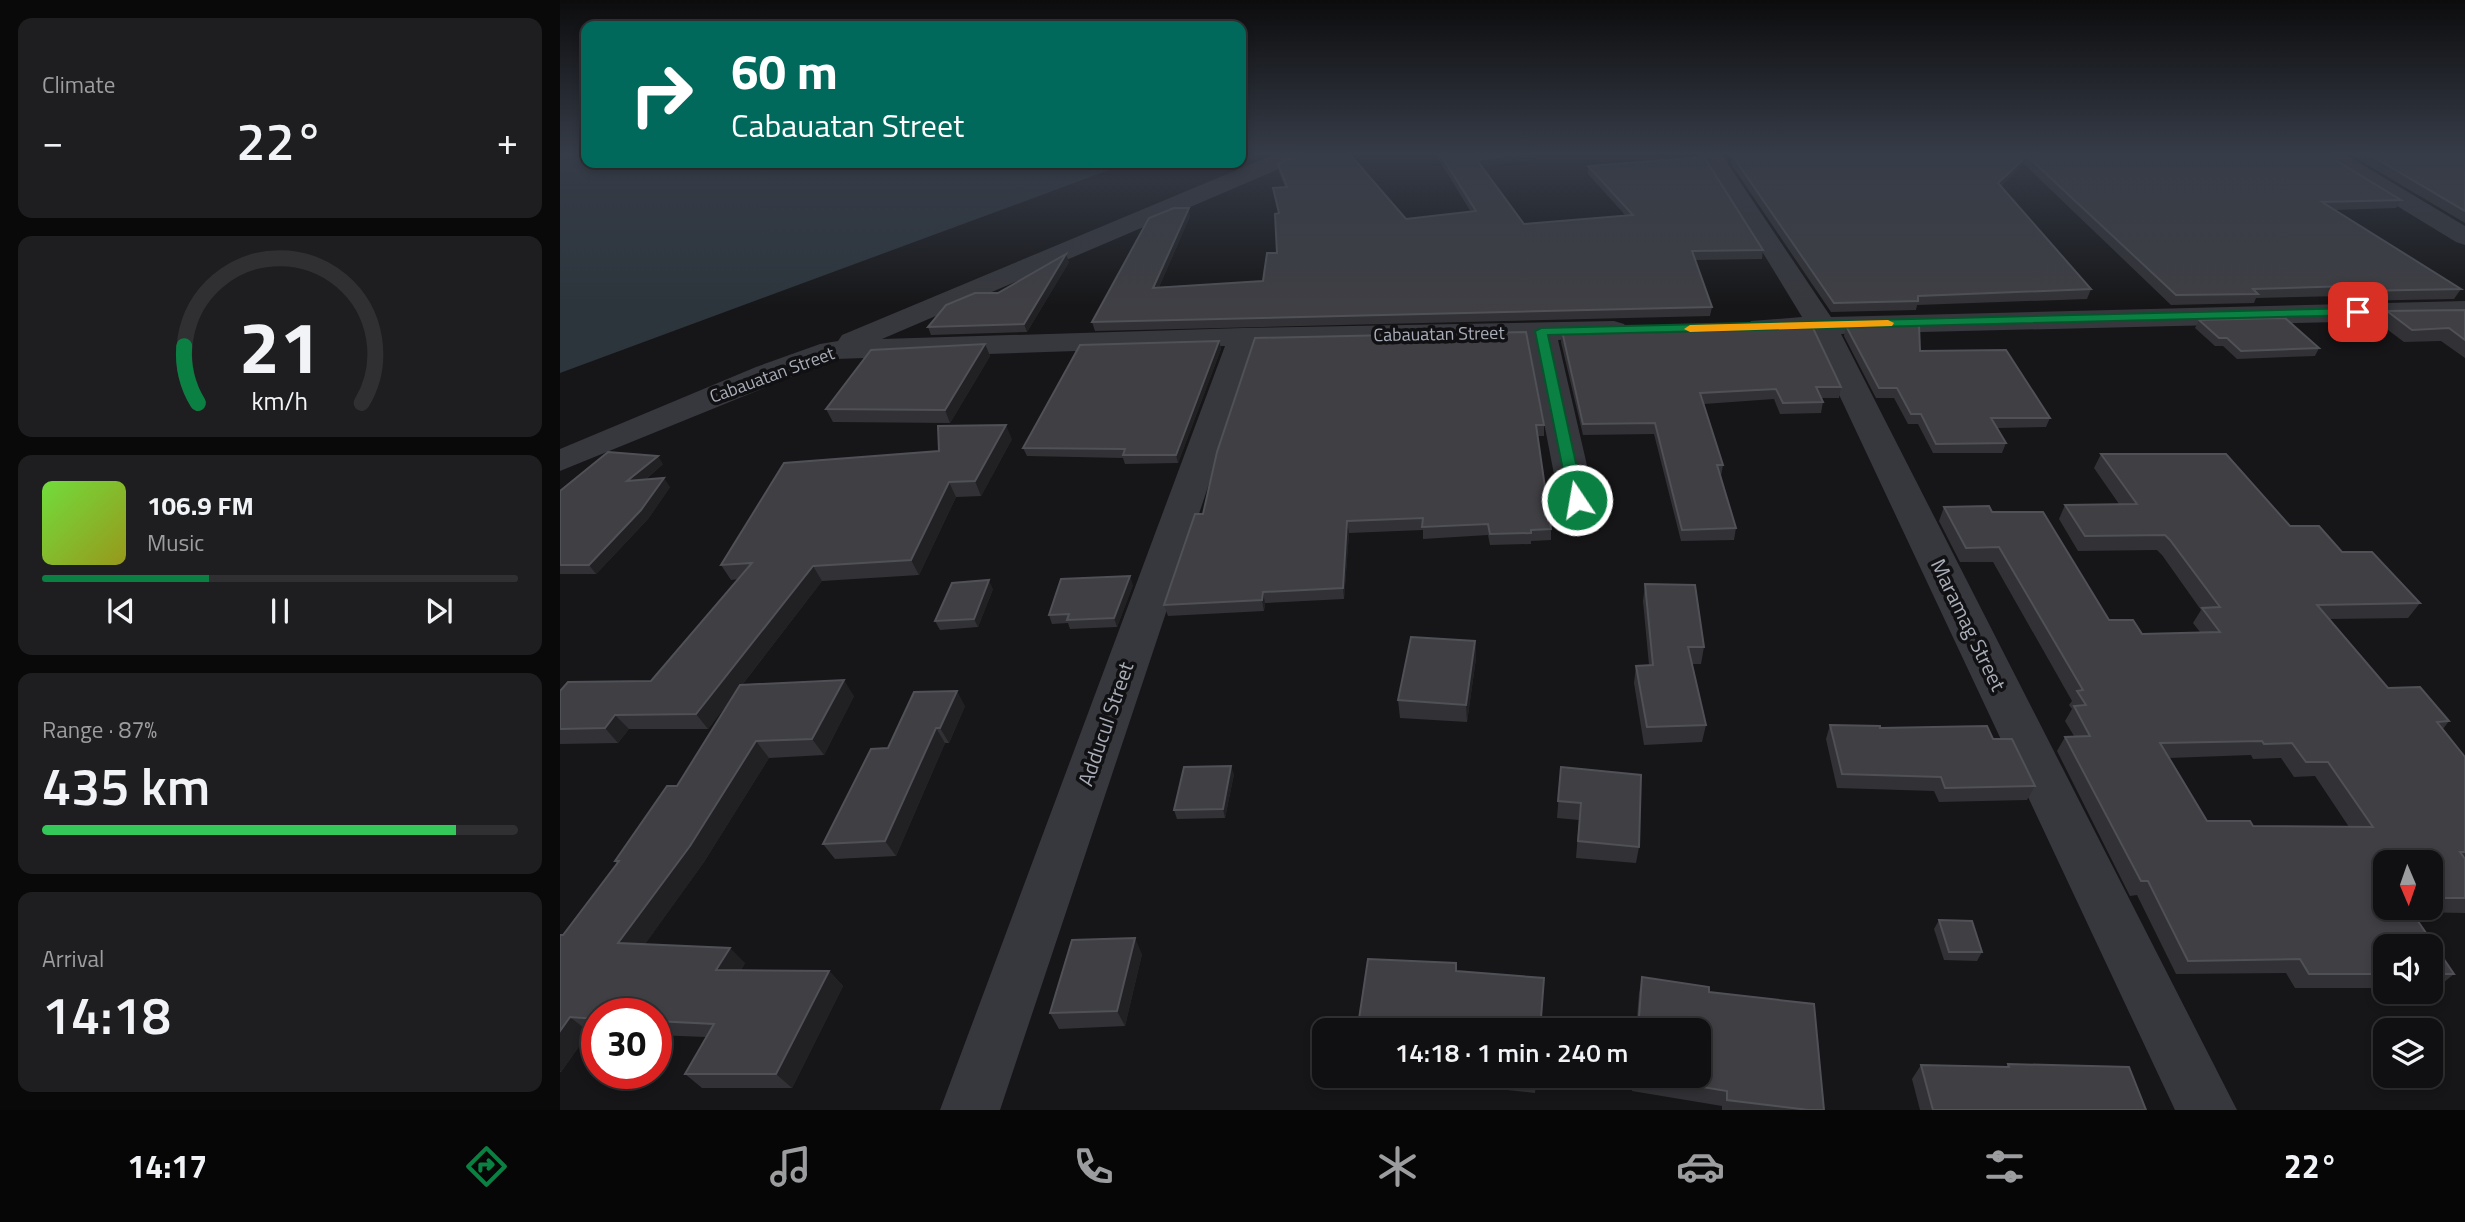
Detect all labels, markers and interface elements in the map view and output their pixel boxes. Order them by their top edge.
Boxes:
text: 60 m [731,33,838,108]
icon: right [616,49,707,140]
text: Climate [42,67,115,102]
text: 22° [236,101,324,180]
text: Cabauatan Street [731,101,964,149]
text: − [42,112,63,170]
text: + [497,112,518,170]
pin [2328,282,2388,342]
text: 21 [239,291,321,401]
icon: arrive [2339,293,2377,331]
street label: Cabauatan Street [1373,319,1506,348]
street label: Cabauatan Street [706,339,839,410]
text: km/h [252,381,308,419]
position arrow [1540,463,1614,537]
text: 106.9 FM [147,486,254,525]
text: Music [147,525,204,560]
street label: Maramag Street [1923,553,2015,697]
icon: previous [102,592,140,630]
icon: pause [261,592,299,630]
icon: next [420,592,458,630]
street label: Adducul Street [1069,657,1141,790]
text: Range · 87% [42,712,157,747]
text: 435 km [42,746,210,825]
north arrow [2373,850,2443,920]
map controls [2373,850,2443,1088]
button: sound [2373,934,2443,1004]
text: Arrival [42,941,104,976]
text: 14:18 [42,975,171,1054]
speed limit sign: 30 [581,998,672,1089]
button: layers [2373,1018,2443,1088]
text: 14:18 · 1 min · 240 m [1395,1033,1628,1072]
text: 14:17 [127,1142,207,1190]
icon: directions [462,1142,511,1191]
icon: music [766,1142,815,1191]
icon: phone [1069,1142,1118,1191]
icon: climate [1373,1142,1422,1191]
icon: car [1676,1142,1725,1191]
icon: filters [1980,1142,2029,1191]
text: 22° [2284,1142,2338,1190]

